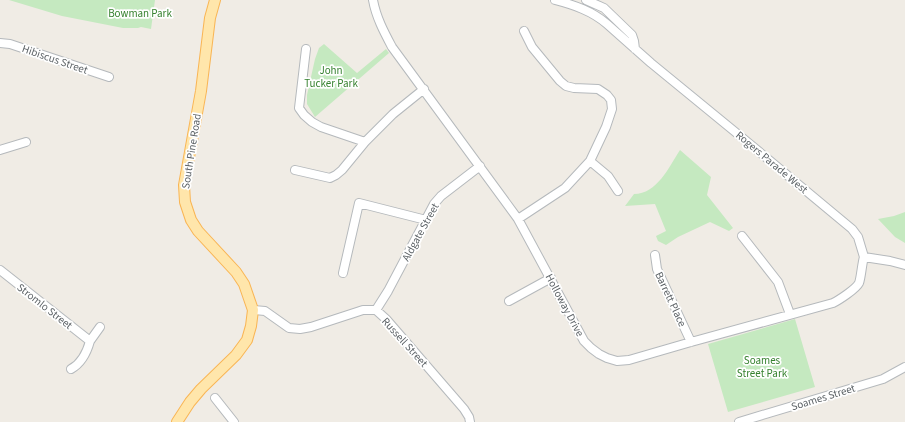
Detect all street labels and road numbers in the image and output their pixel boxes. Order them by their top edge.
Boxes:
street label: Hibiscus Street [20,41,90,78]
street label: South Pine Road [178,112,205,190]
street label: Rogers Parade West [732,128,811,197]
street label: Aldgate Street [398,200,443,264]
street label: Barrett Place [651,269,690,330]
street label: Holloway Drive [542,271,588,340]
street label: Stromlo Street [14,280,76,333]
street label: Russell Street [378,314,431,371]
street label: Soames Street [789,381,857,414]

